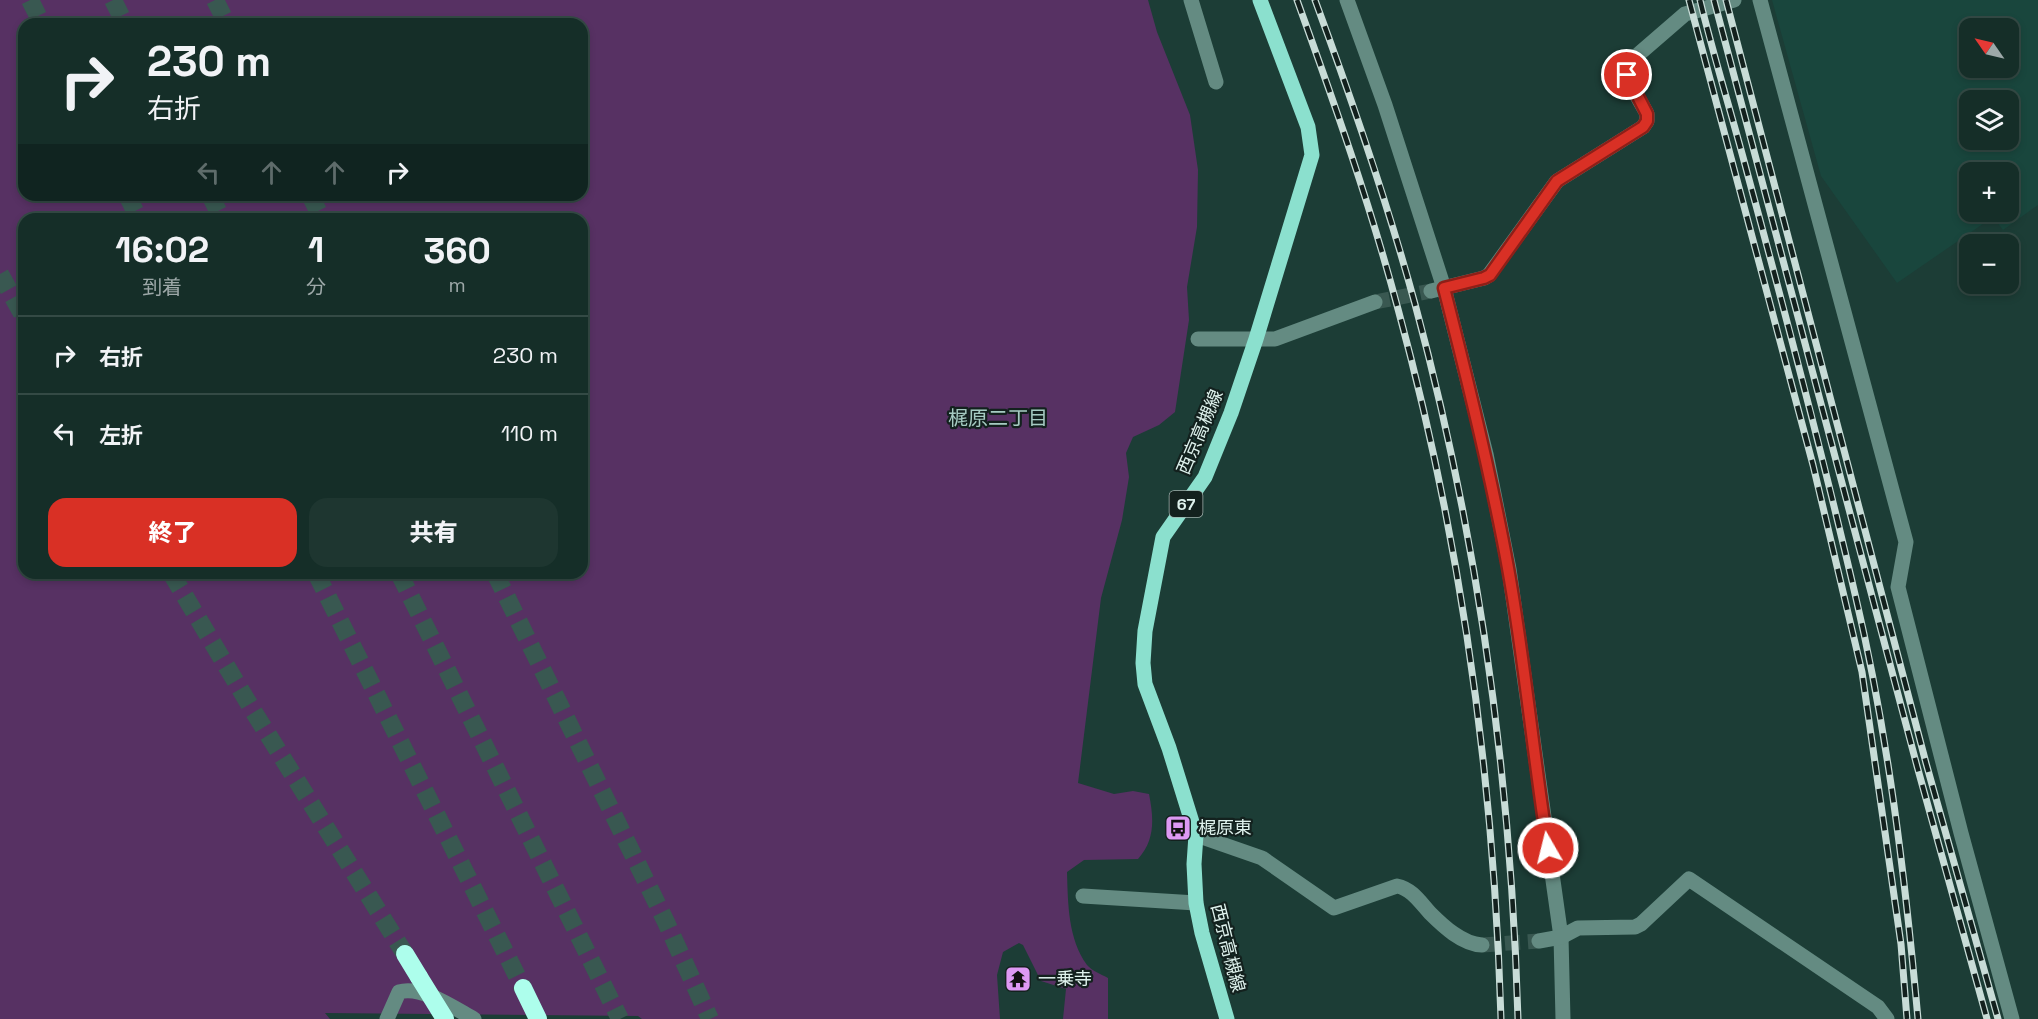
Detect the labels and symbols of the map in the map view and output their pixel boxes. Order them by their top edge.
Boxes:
north arrow [1959,18,2019,78]
pin [1601,49,1652,100]
street label: 西京高槻線 [1171,386,1228,478]
district label: 梶原二丁目 [948,405,1048,431]
road number: 67 [1170,491,1202,517]
bus stop icon: 梶原東 [1163,813,1193,843]
place label: 梶原東 [1198,816,1252,839]
position arrow [1516,816,1580,880]
street label: 西京高槻線 [1206,901,1251,994]
temple icon: 一乗寺 [1003,964,1033,994]
place label: 一乗寺 [1038,967,1092,990]

